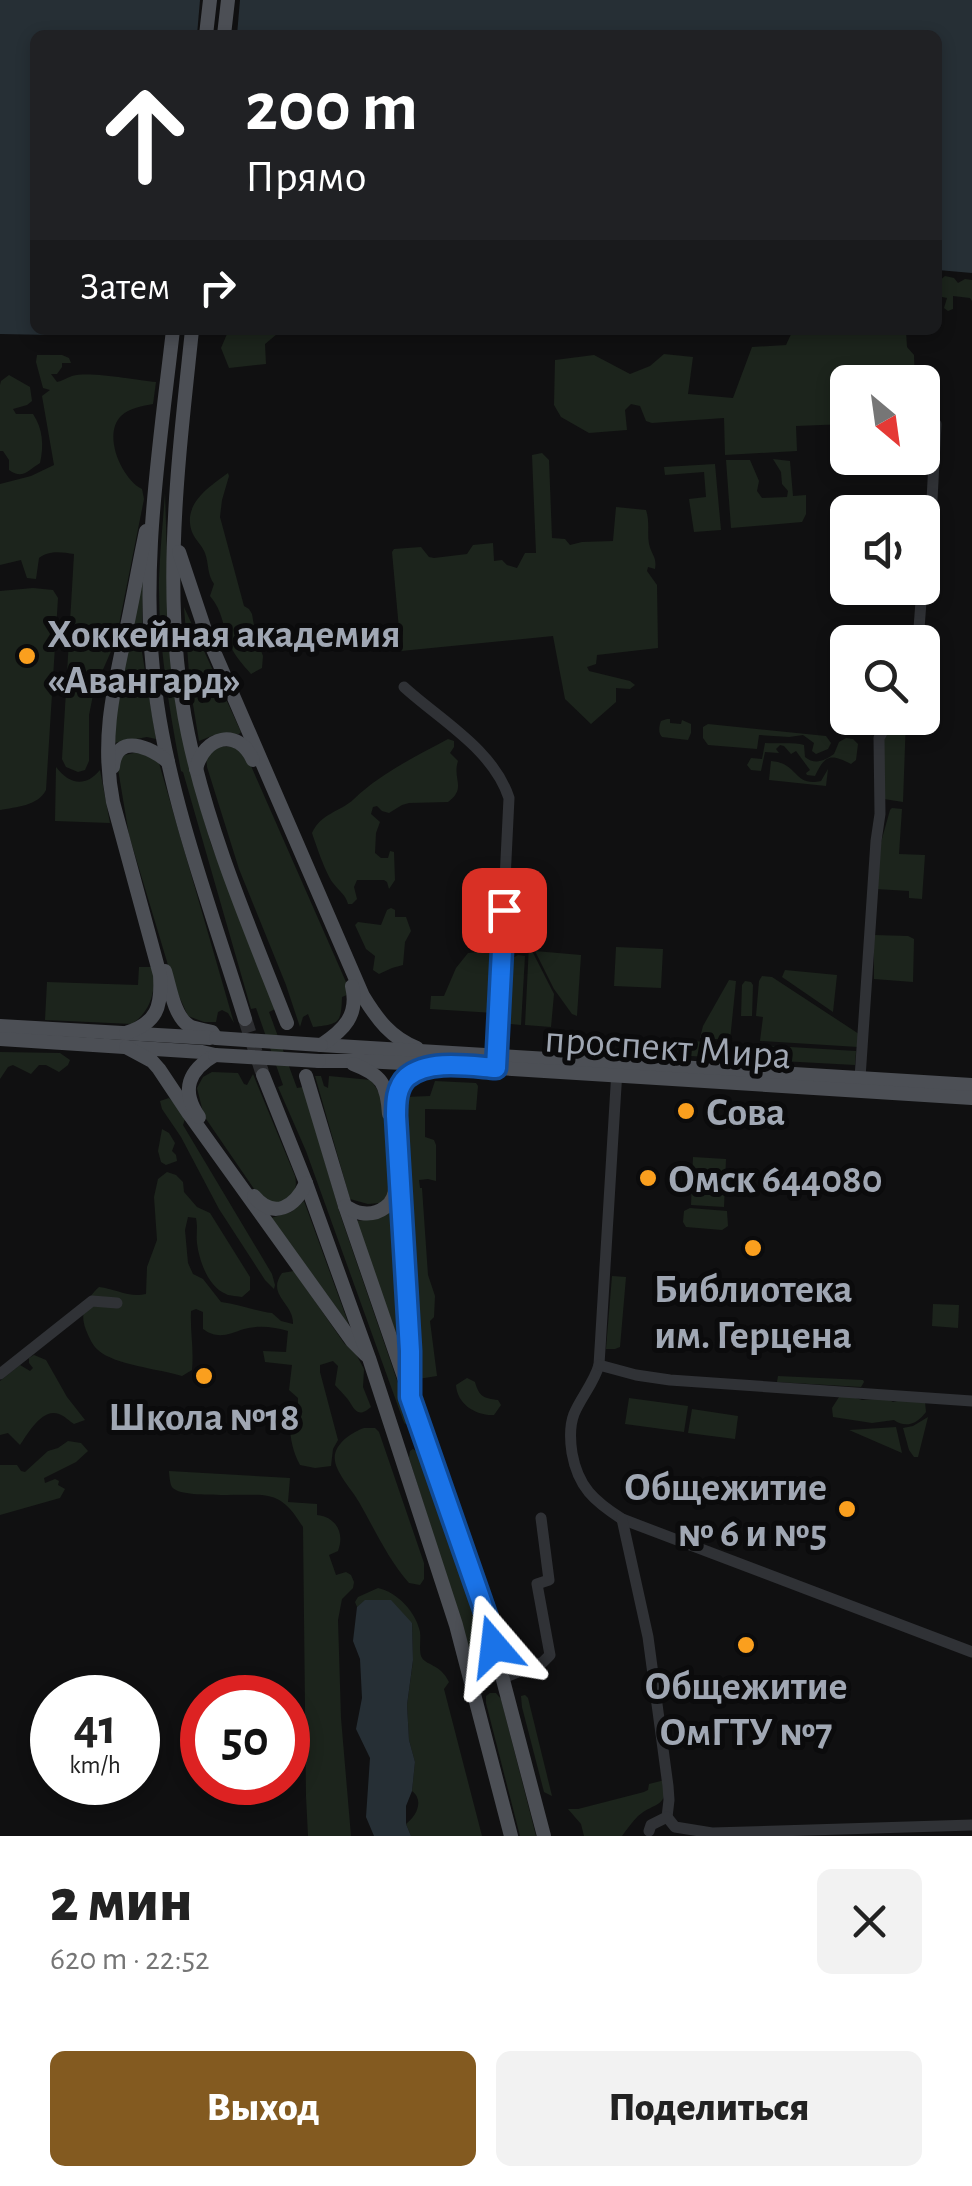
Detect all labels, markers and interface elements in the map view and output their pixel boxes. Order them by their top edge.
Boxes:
icon: ahead [80,70,210,200]
text: 200 m [245,73,418,143]
text: Прямо [245,155,367,200]
icon: right [190,260,245,315]
text: Затем [80,269,170,307]
north arrow [830,365,940,475]
map controls [830,365,940,735]
button: sound [830,495,940,605]
place label: Хоккейная академия «Авангард» [47,615,401,701]
button: search [830,625,940,735]
marker: Хоккейная академия «Авангард» [16,645,38,667]
pin [462,868,547,953]
icon: arrive [477,883,532,938]
street label: проспект Мира [543,1019,793,1077]
place label: Сова [706,1093,785,1133]
marker: Сова [675,1100,697,1122]
place label: Омск 644080 [668,1160,883,1200]
marker: Омск 644080 [637,1167,659,1189]
marker: Библиотека им. Герцена [742,1237,764,1259]
place label: Библиотека им. Герцена [654,1270,852,1356]
marker: Школа №18 [193,1365,215,1387]
place label: Школа №18 [108,1398,300,1438]
place label: Общежитие № 6 и №5 [624,1468,827,1554]
marker: Общежитие № 6 и №5 [836,1498,858,1520]
position arrow [442,1594,546,1698]
marker: Общежитие ОмГТУ №7 [735,1634,757,1656]
place label: Общежитие ОмГТУ №7 [644,1667,848,1753]
speed limit sign: 50 [180,1675,310,1805]
text: 41 [73,1703,117,1753]
text: km/h [69,1753,121,1778]
button: close [817,1869,922,1974]
text: 2 мин [50,1872,193,1932]
text: 620 m · 22:52 [50,1943,210,1975]
button: Выход [50,2051,476,2166]
button: Поделиться [496,2051,922,2166]

